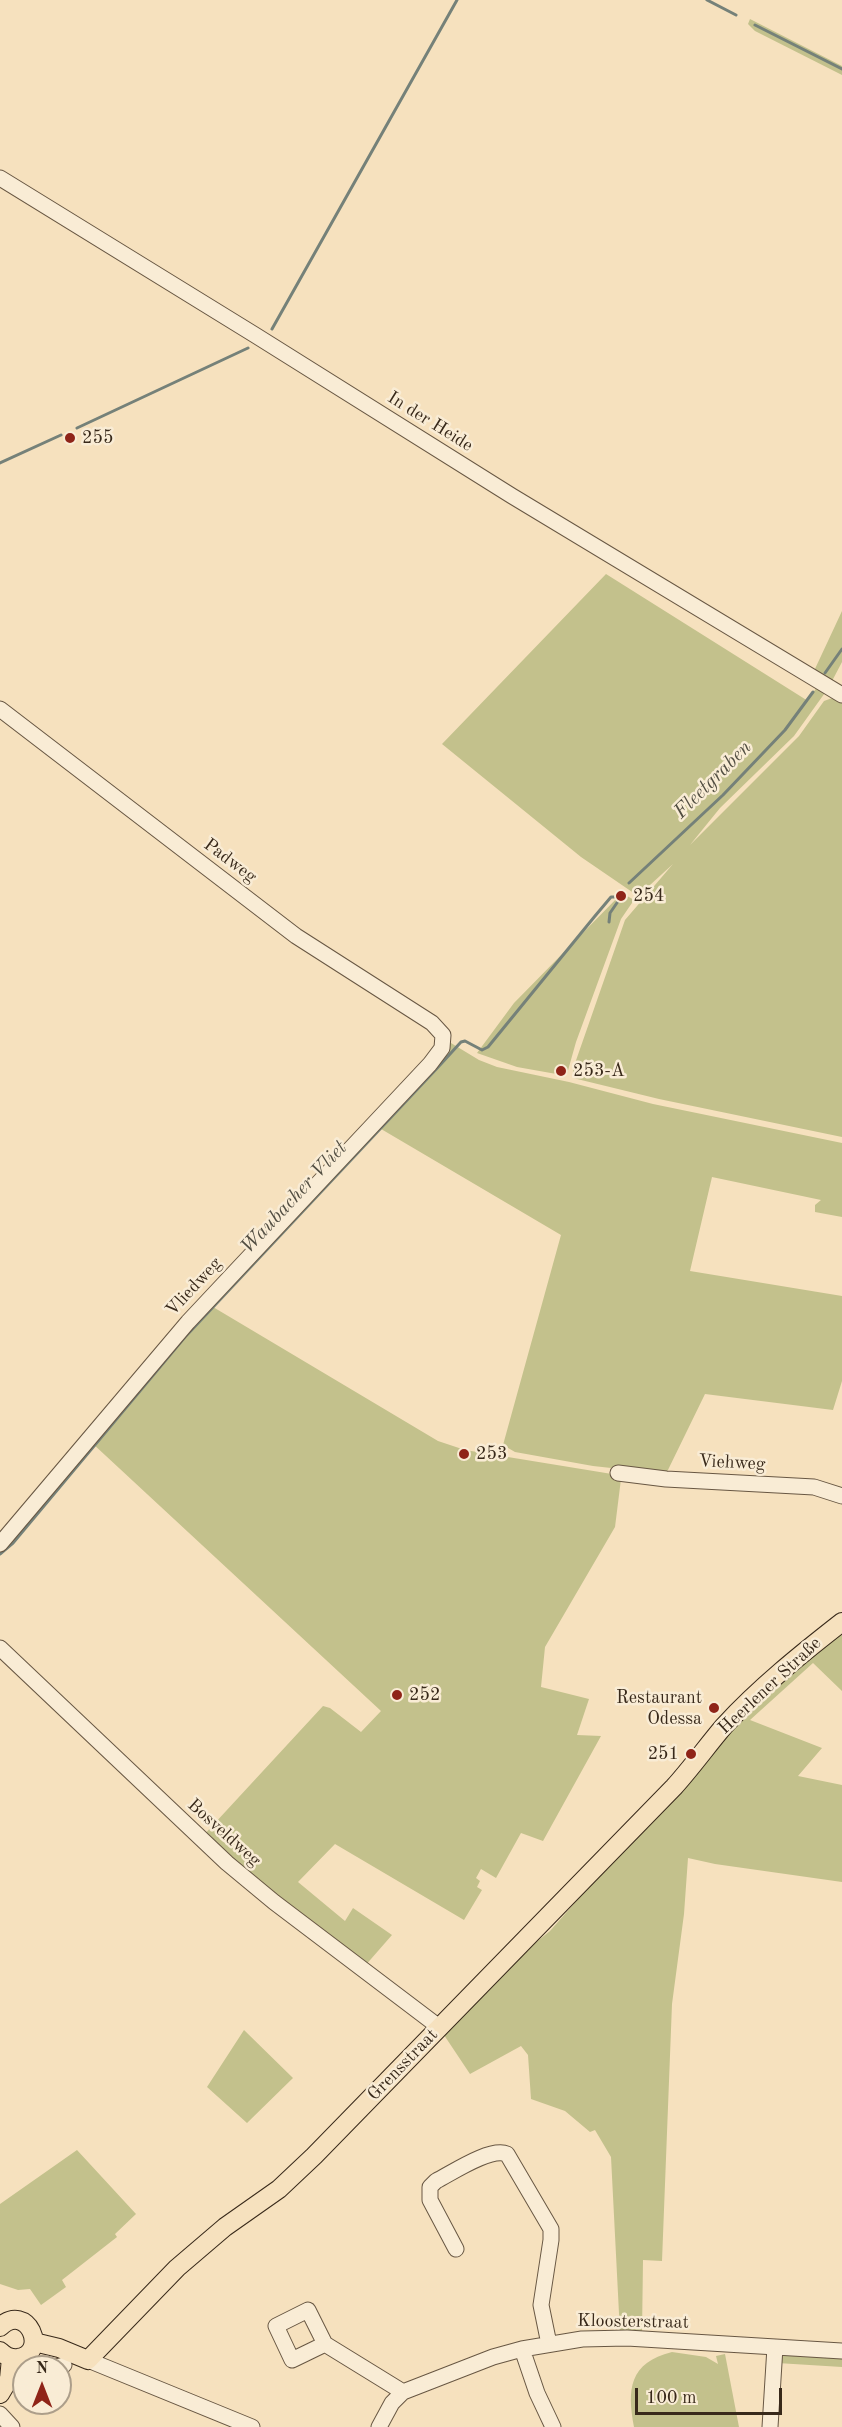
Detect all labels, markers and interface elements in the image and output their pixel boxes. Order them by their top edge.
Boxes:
street label: In der Heide [383,387,477,457]
place label: 255 [82,427,113,449]
marker: 255 [63,431,77,445]
water label: Fleetgraben [669,736,757,824]
street label: Padweg [199,834,261,888]
place label: 254 [633,885,664,907]
marker: 254 [614,889,628,903]
place label: 253-A [573,1060,625,1082]
marker: 253-A [554,1064,568,1078]
water label: Waubacher Vliet [236,1137,352,1259]
street label: Vliedweg [161,1253,227,1321]
place label: 253 [476,1443,507,1465]
marker: 253 [457,1447,471,1461]
street label: Viehweg [698,1450,766,1476]
street label: Heerlener Straße [714,1633,826,1739]
place label: 252 [409,1684,440,1706]
place label: Restaurant Odessa [616,1687,702,1730]
marker: 252 [390,1688,404,1702]
marker: Restaurant Odessa [707,1701,721,1715]
place label: 251 [648,1743,679,1765]
marker: 251 [684,1747,698,1761]
street label: Bosveldweg [183,1794,265,1872]
street label: Grensstraat [363,2025,443,2105]
street label: Kloosterstraat [577,2310,689,2334]
north arrow [12,2355,72,2415]
text: N [36,2361,48,2377]
scale bar [638,2376,785,2414]
text: 100 m [646,2389,697,2407]

